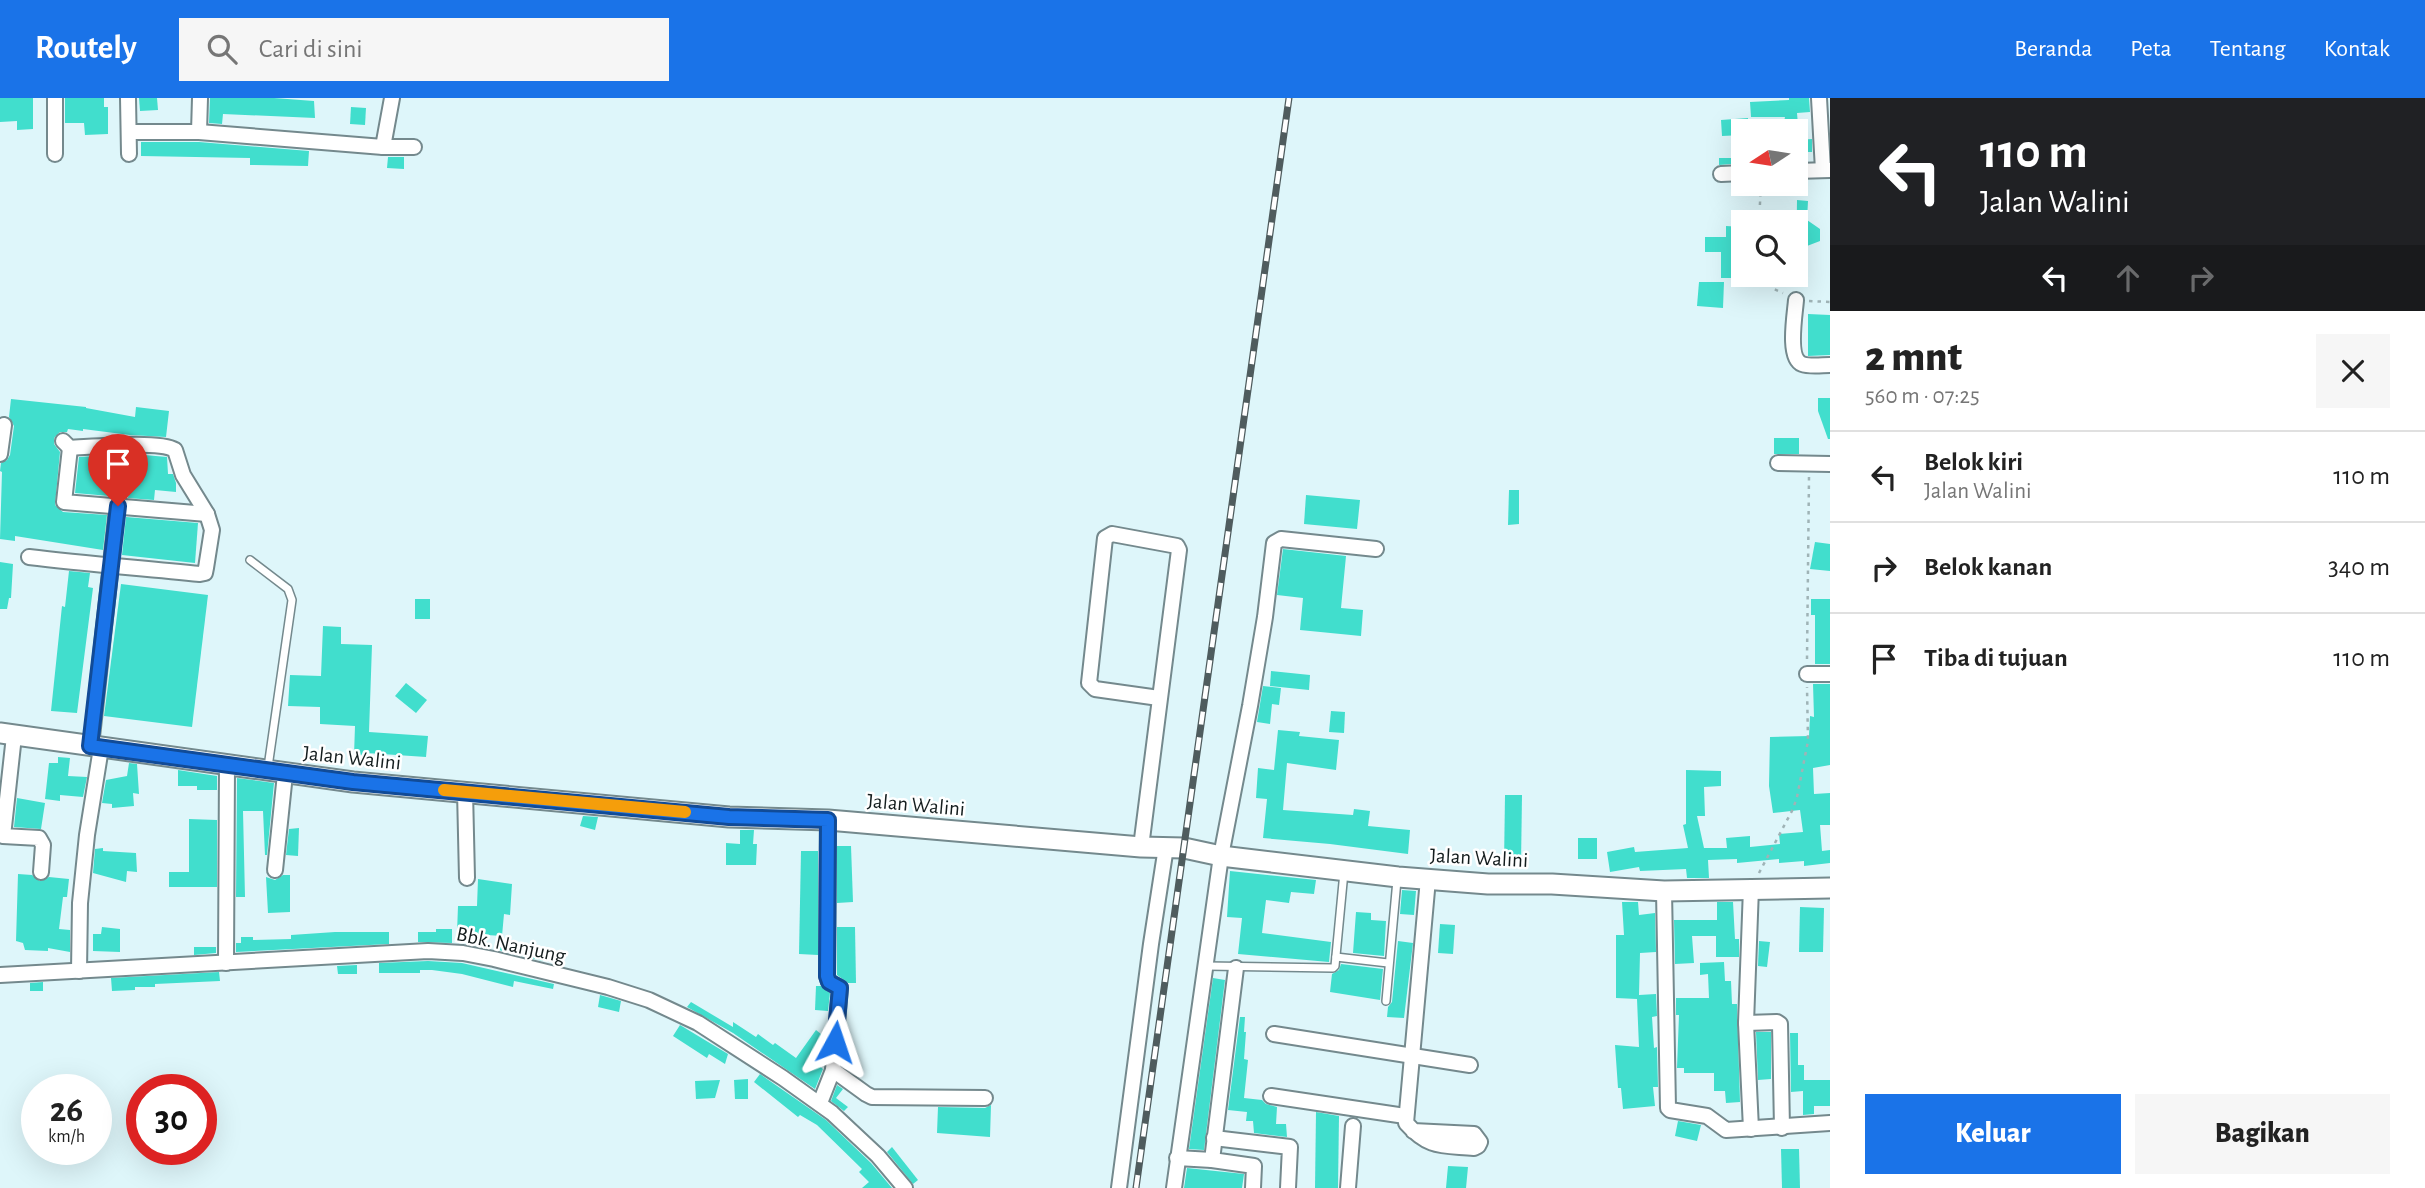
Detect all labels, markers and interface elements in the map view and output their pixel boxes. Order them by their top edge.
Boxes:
search box [179,18,669,81]
icon: search [203,30,241,68]
text: Routely [35,32,137,65]
text: Cari di sini [259,36,363,62]
text: Beranda [2014,37,2092,61]
text: Peta [2130,37,2172,61]
text: Tentang [2210,37,2286,61]
text: Kontak [2324,37,2390,61]
north arrow [1731,119,1808,196]
map controls [1731,119,1808,287]
icon: left [1865,126,1956,217]
text: 110 m [1980,128,2088,177]
text: Jalan Walini [1980,186,2130,218]
button: search [1731,210,1808,287]
icon: left [2036,259,2074,297]
icon: ahead [2109,259,2147,297]
icon: right [2182,259,2220,297]
button: close [2316,334,2390,408]
text: 2 mnt [1865,336,1962,378]
text: 560 m · 07:25 [1865,385,1980,408]
pin [88,434,148,506]
icon: arrive [99,445,137,483]
text: Belok kiri [1924,449,2023,475]
icon: left [1865,458,1903,496]
text: 110 m [2333,463,2390,489]
text: Jalan Walini [1924,480,2032,503]
icon: right [1865,549,1903,587]
text: Belok kanan [1924,554,2052,580]
text: 340 m [2328,554,2390,580]
icon: arrive [1865,640,1903,678]
text: Tiba di tujuan [1924,645,2068,671]
text: 110 m [2333,645,2390,671]
street label: Jalan Walini [302,742,402,774]
street label: Jalan Walini [866,790,966,820]
street label: Jalan Walini [1429,845,1529,871]
street label: Bbk. Nanjung [454,923,568,967]
position arrow [798,1005,872,1079]
speed limit sign: 30 [126,1074,217,1165]
text: 26 [50,1093,83,1128]
button: Keluar [1865,1094,2121,1174]
button: Bagikan [2135,1094,2390,1174]
text: km/h [48,1128,85,1146]

